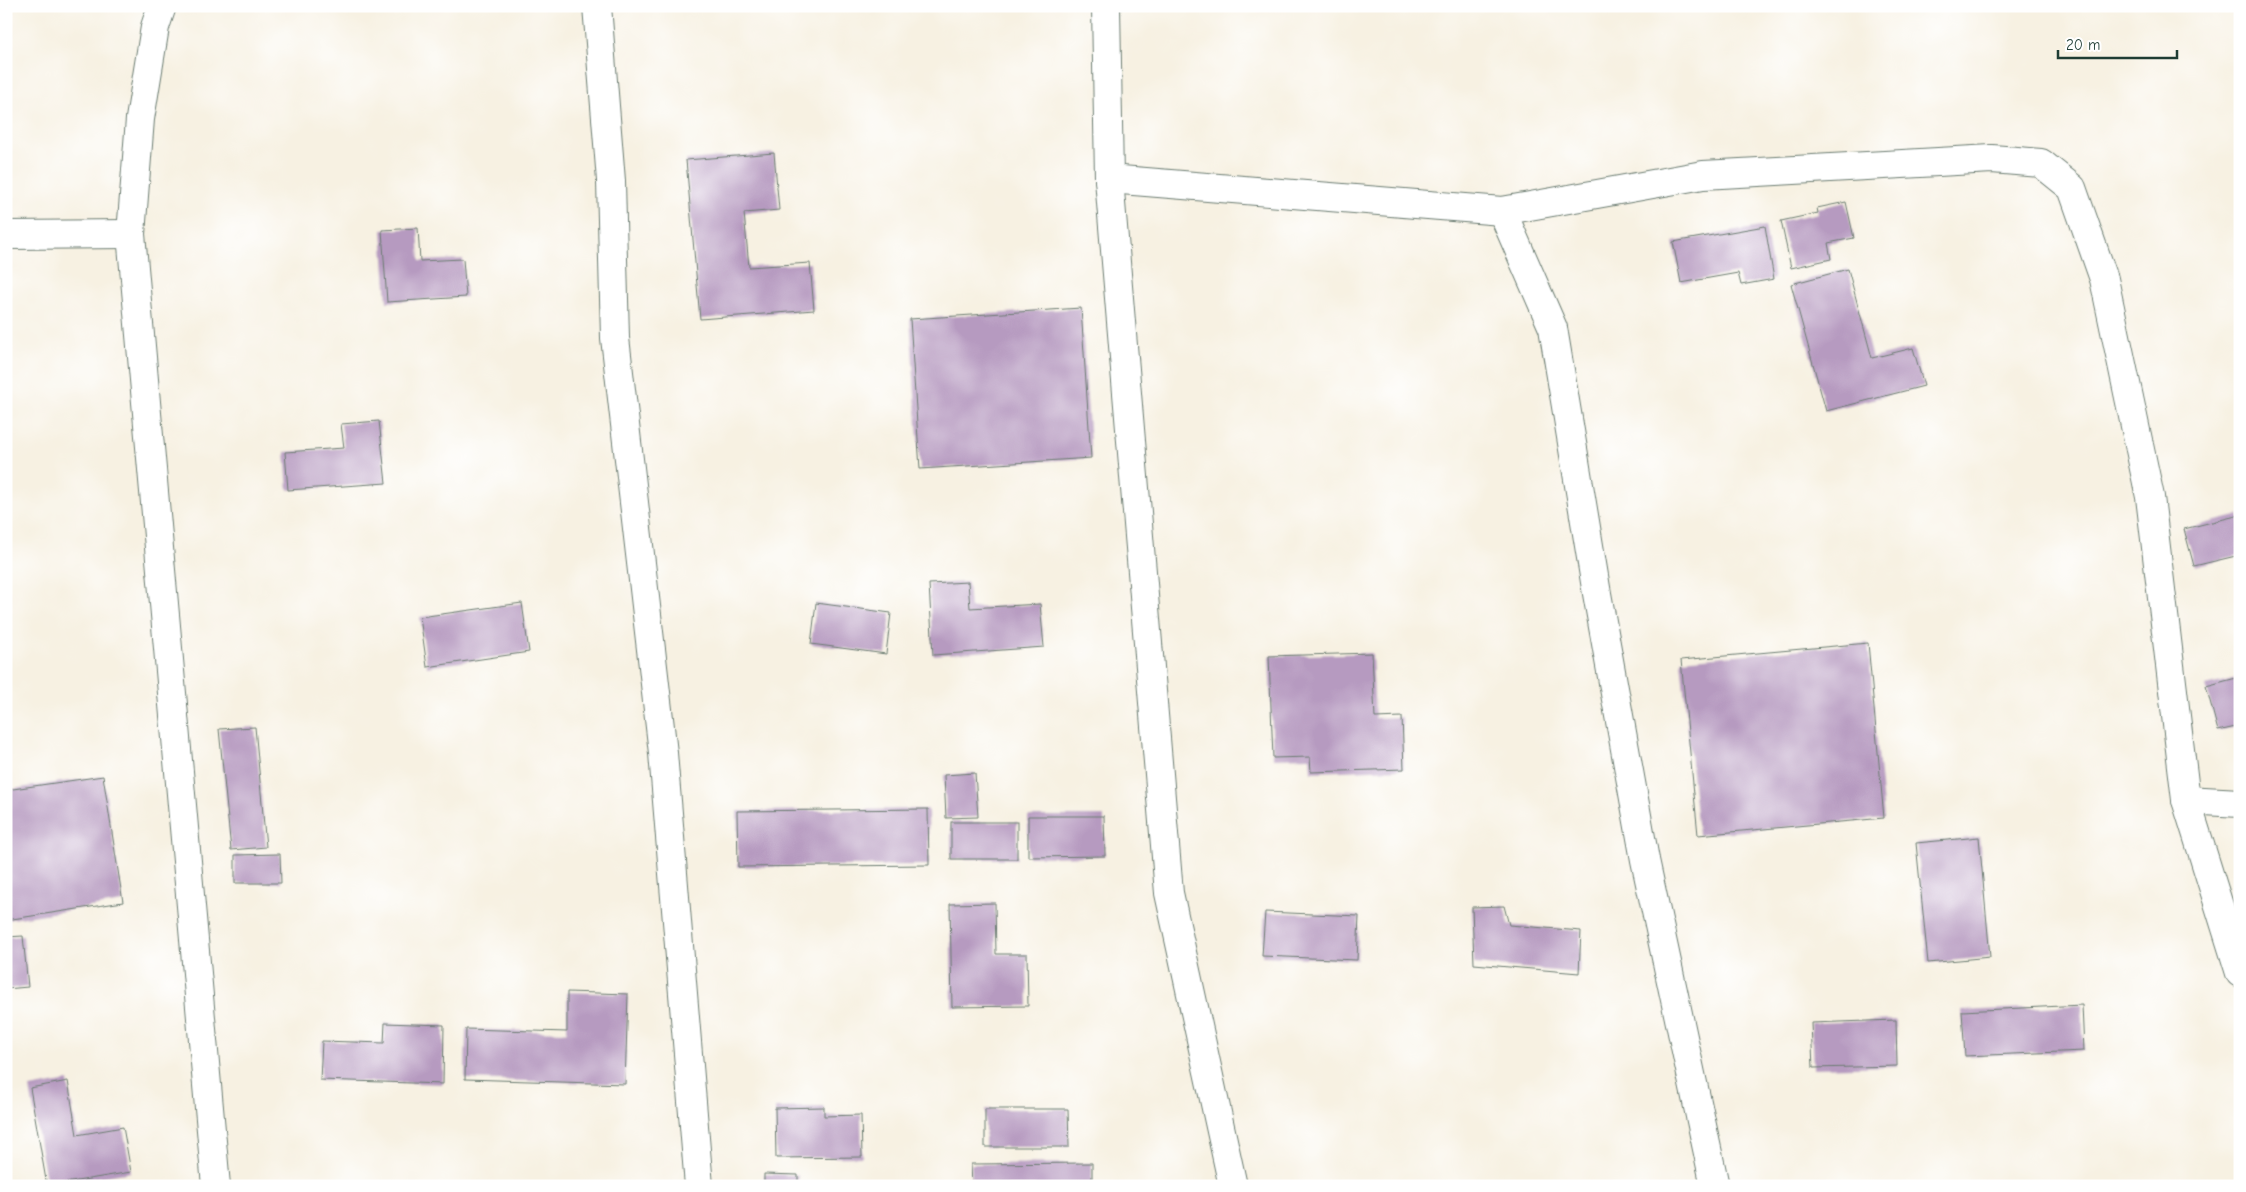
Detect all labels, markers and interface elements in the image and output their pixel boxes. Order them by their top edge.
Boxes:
scale bar [2058,28,2177,60]
text: 20 m [2066,36,2100,54]

